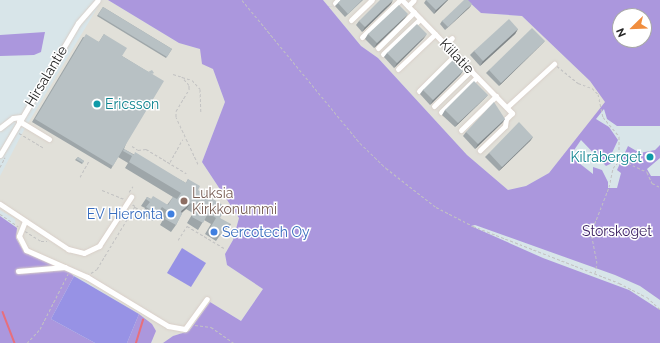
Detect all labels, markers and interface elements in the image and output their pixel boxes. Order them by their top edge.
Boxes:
north arrow [612,8,652,48]
text: N [614,26,629,39]
street label: Kiilatie [436,35,478,77]
street label: Hirsalantie [21,42,71,110]
place label: Ericsson [105,96,159,112]
marker: Ericsson [92,99,102,109]
place label: Kilråberget [571,149,642,165]
marker: Kilråberget [645,152,655,162]
place label: Luksia Kirkkonummi [192,185,277,218]
marker: Luksia Kirkkonummi [179,196,189,206]
place label: EV Hieronta [86,206,163,222]
marker: EV Hieronta [166,209,176,219]
park label: Storskoget [582,223,652,239]
place label: Sercotech Oy [222,224,309,240]
marker: Sercotech Oy [209,227,219,237]

